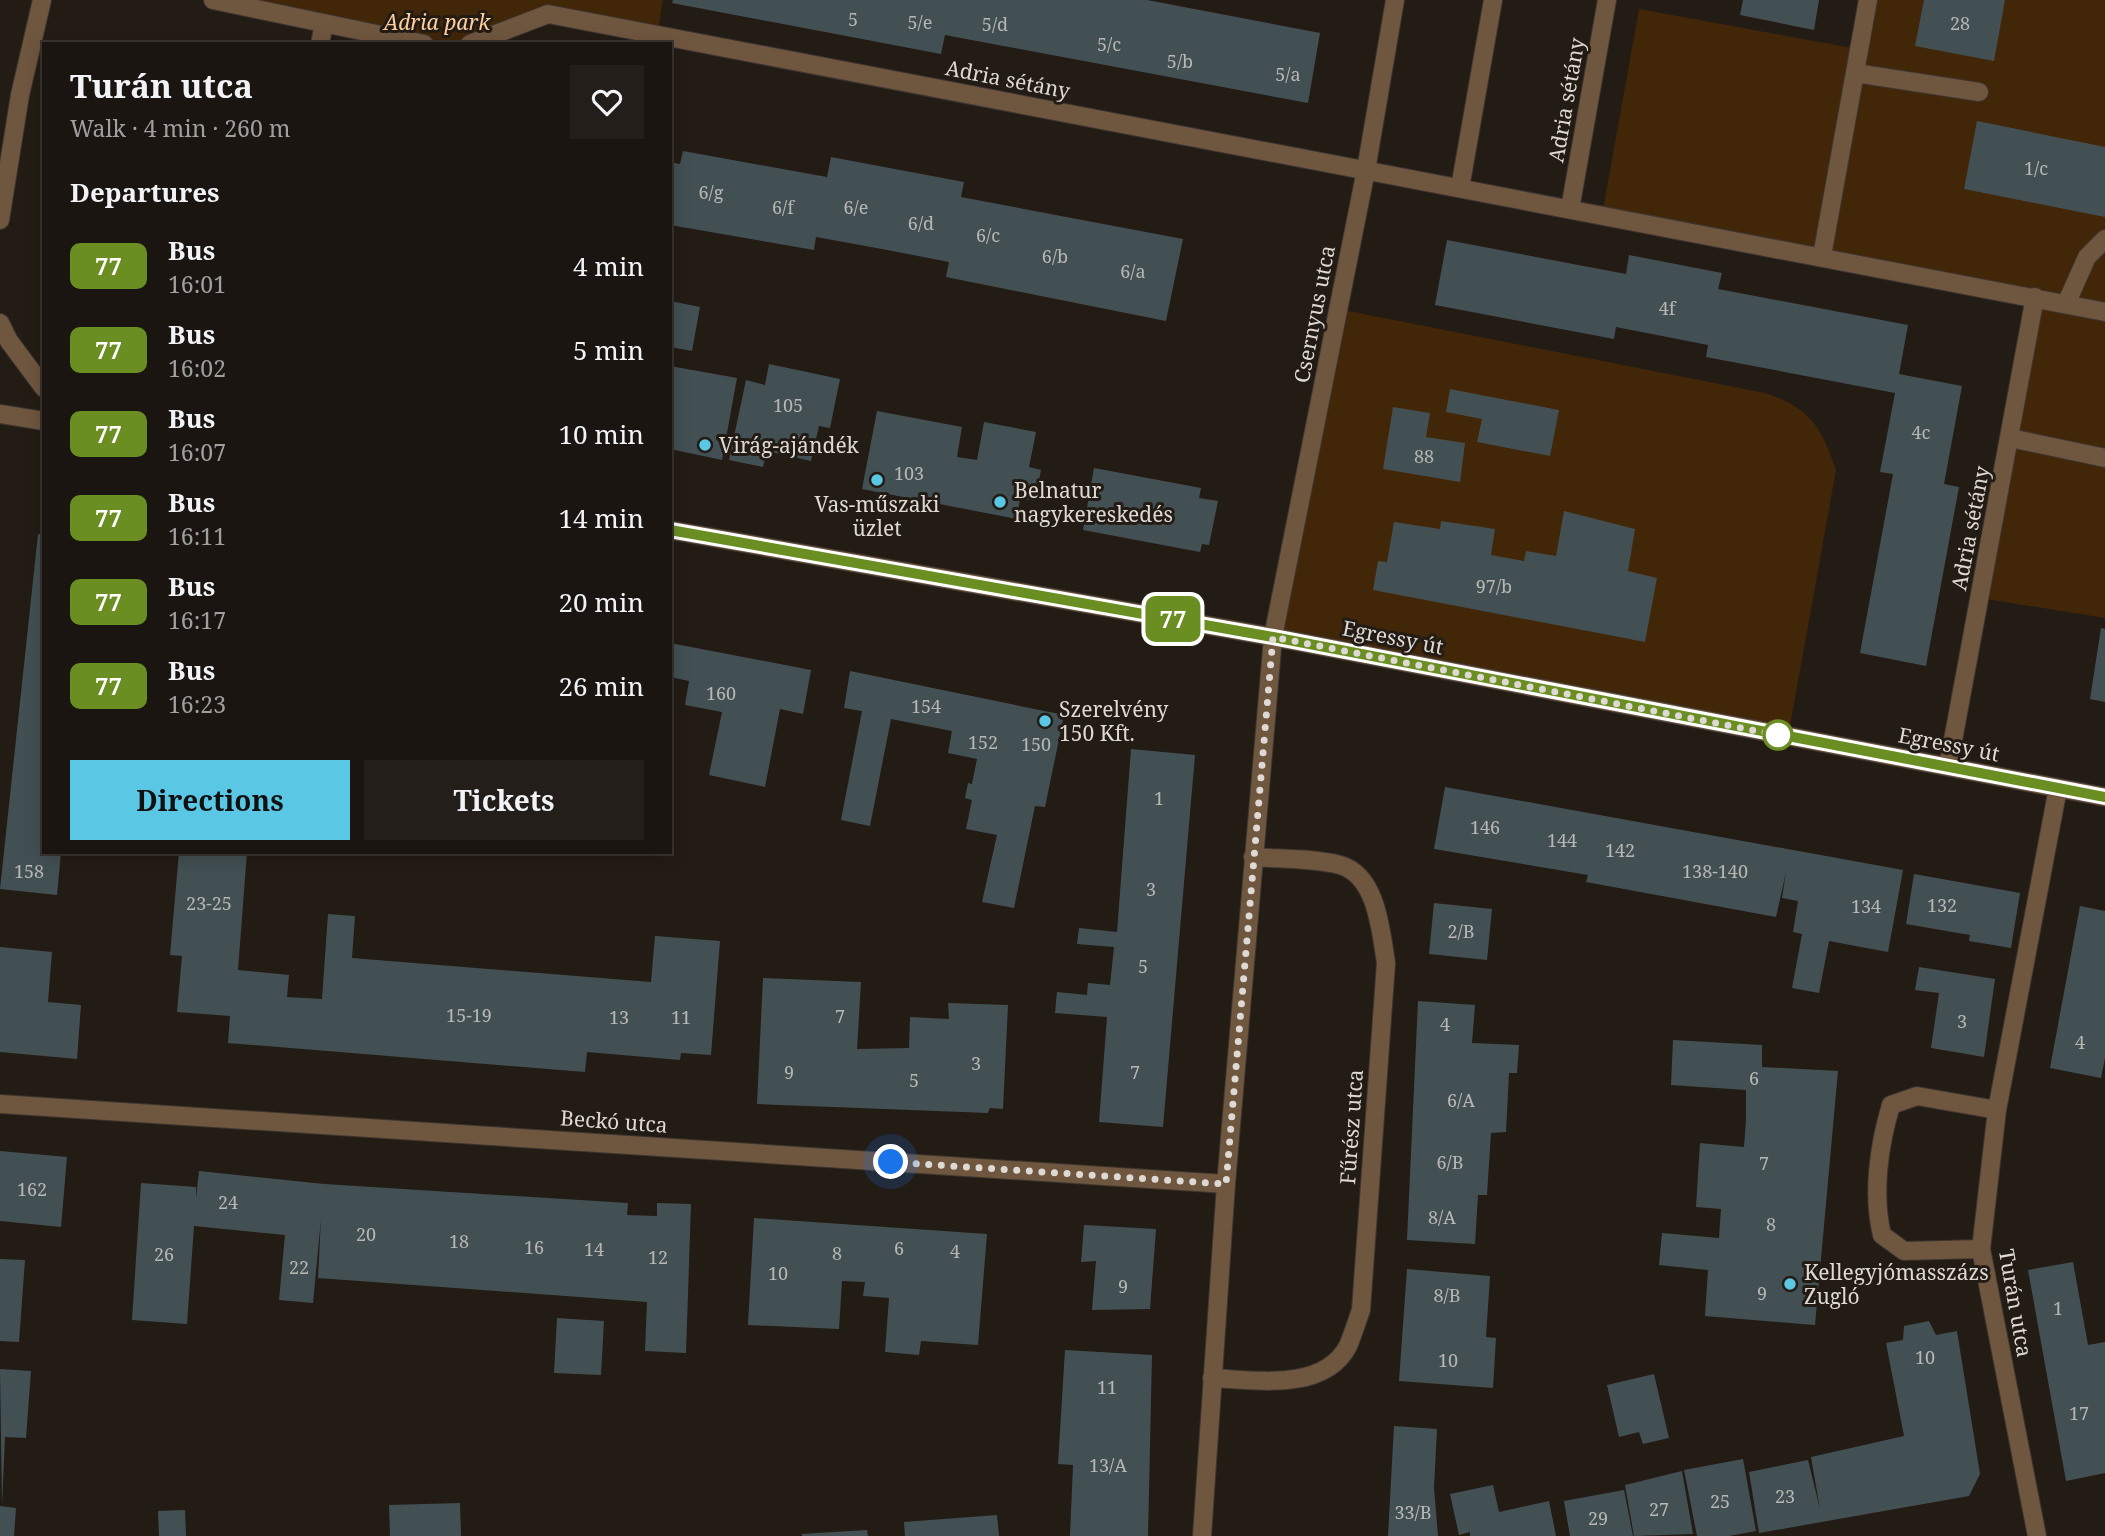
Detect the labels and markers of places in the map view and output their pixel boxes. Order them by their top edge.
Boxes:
place label: Virág-ajándék [719,431,860,459]
marker: Virág-ajándék [697,437,713,453]
marker: Vas-műszaki üzlet [869,472,885,488]
place label: Belnatur nagykereskedés [1014,476,1173,528]
place label: Vas-műszaki üzlet [815,490,940,542]
marker: Belnatur nagykereskedés [992,494,1008,510]
place label: Szerelvény 150 Kft. [1059,695,1169,747]
marker: Szerelvény 150 Kft. [1037,713,1053,729]
unlabelled marker [1763,720,1793,750]
place label: Kellegyjómasszázs Zugló [1804,1258,1989,1310]
marker: Kellegyjómasszázs Zugló [1782,1276,1798,1292]

